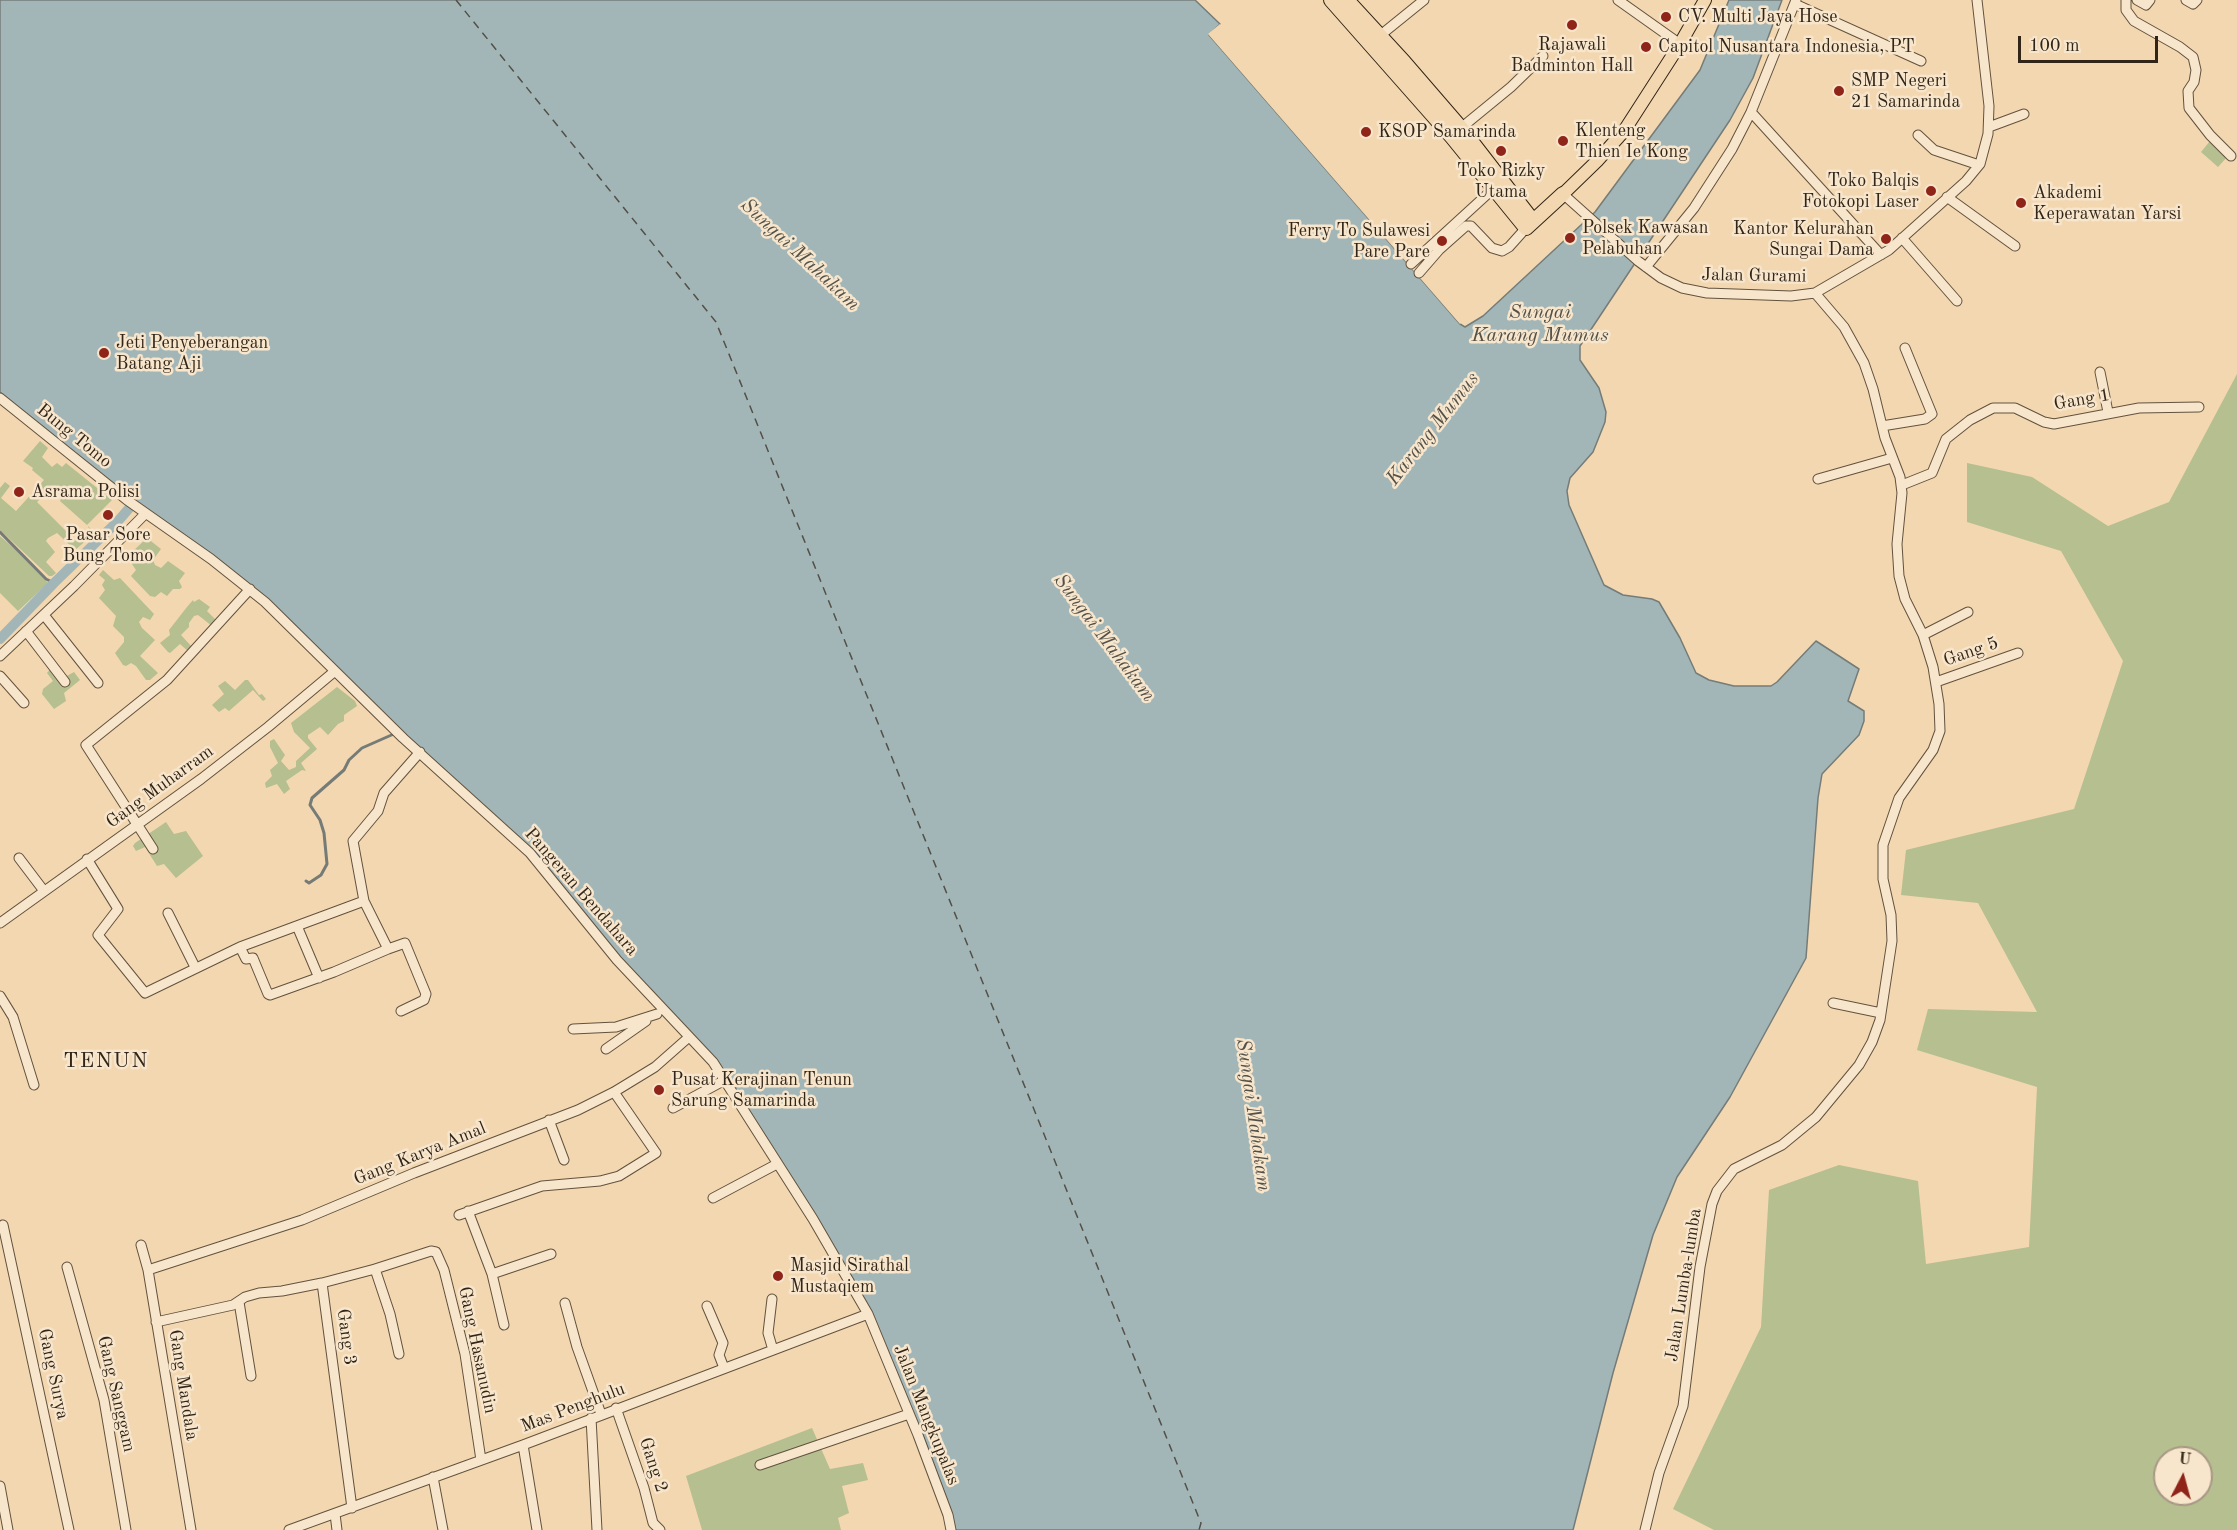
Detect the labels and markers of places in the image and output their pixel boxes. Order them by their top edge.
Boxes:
place label: CV. Multi Jaya Hose [1678,6,1837,28]
marker: CV. Multi Jaya Hose [1659,10,1673,24]
marker: Rajawali Badminton Hall [1565,18,1579,32]
place label: Rajawali Badminton Hall [1511,34,1633,76]
place label: Capitol Nusantara Indonesia, PT [1658,36,1915,58]
marker: Capitol Nusantara Indonesia, PT [1639,40,1653,54]
place label: SMP Negeri 21 Samarinda [1851,70,1960,112]
marker: SMP Negeri 21 Samarinda [1832,84,1846,98]
place label: Klenteng Thien Ie Kong [1575,120,1688,162]
place label: KSOP Samarinda [1378,121,1516,143]
marker: KSOP Samarinda [1359,125,1373,139]
marker: Klenteng Thien Ie Kong [1556,134,1570,148]
marker: Toko Rizky Utama [1494,144,1508,158]
place label: Toko Rizky Utama [1457,160,1545,202]
place label: Toko Balqis Fotokopi Laser [1802,170,1919,213]
place label: Akademi Keperawatan Yarsi [2033,182,2181,224]
marker: Toko Balqis Fotokopi Laser [1924,184,1938,198]
marker: Akademi Keperawatan Yarsi [2014,196,2028,210]
place label: Polsek Kawasan Pelabuhan [1582,217,1708,260]
place label: Kantor Kelurahan Sungai Dama [1733,218,1874,260]
place label: Ferry To Sulawesi Pare Pare [1288,220,1430,262]
marker: Polsek Kawasan Pelabuhan [1563,231,1577,245]
marker: Kantor Kelurahan Sungai Dama [1879,232,1893,246]
marker: Ferry To Sulawesi Pare Pare [1435,234,1449,248]
place label: Jeti Penyeberangan Batang Aji [116,332,268,374]
marker: Jeti Penyeberangan Batang Aji [97,346,111,360]
place label: Asrama Polisi [31,481,140,503]
marker: Asrama Polisi [12,485,26,499]
marker: Pasar Sore Bung Tomo [101,508,115,522]
place label: Pasar Sore Bung Tomo [63,524,153,566]
place label: Pusat Kerajinan Tenun Sarung Samarinda [671,1069,852,1112]
marker: Pusat Kerajinan Tenun Sarung Samarinda [652,1083,666,1097]
place label: Masjid Sirathal Mustaqiem [790,1255,909,1298]
marker: Masjid Sirathal Mustaqiem [771,1269,785,1283]

